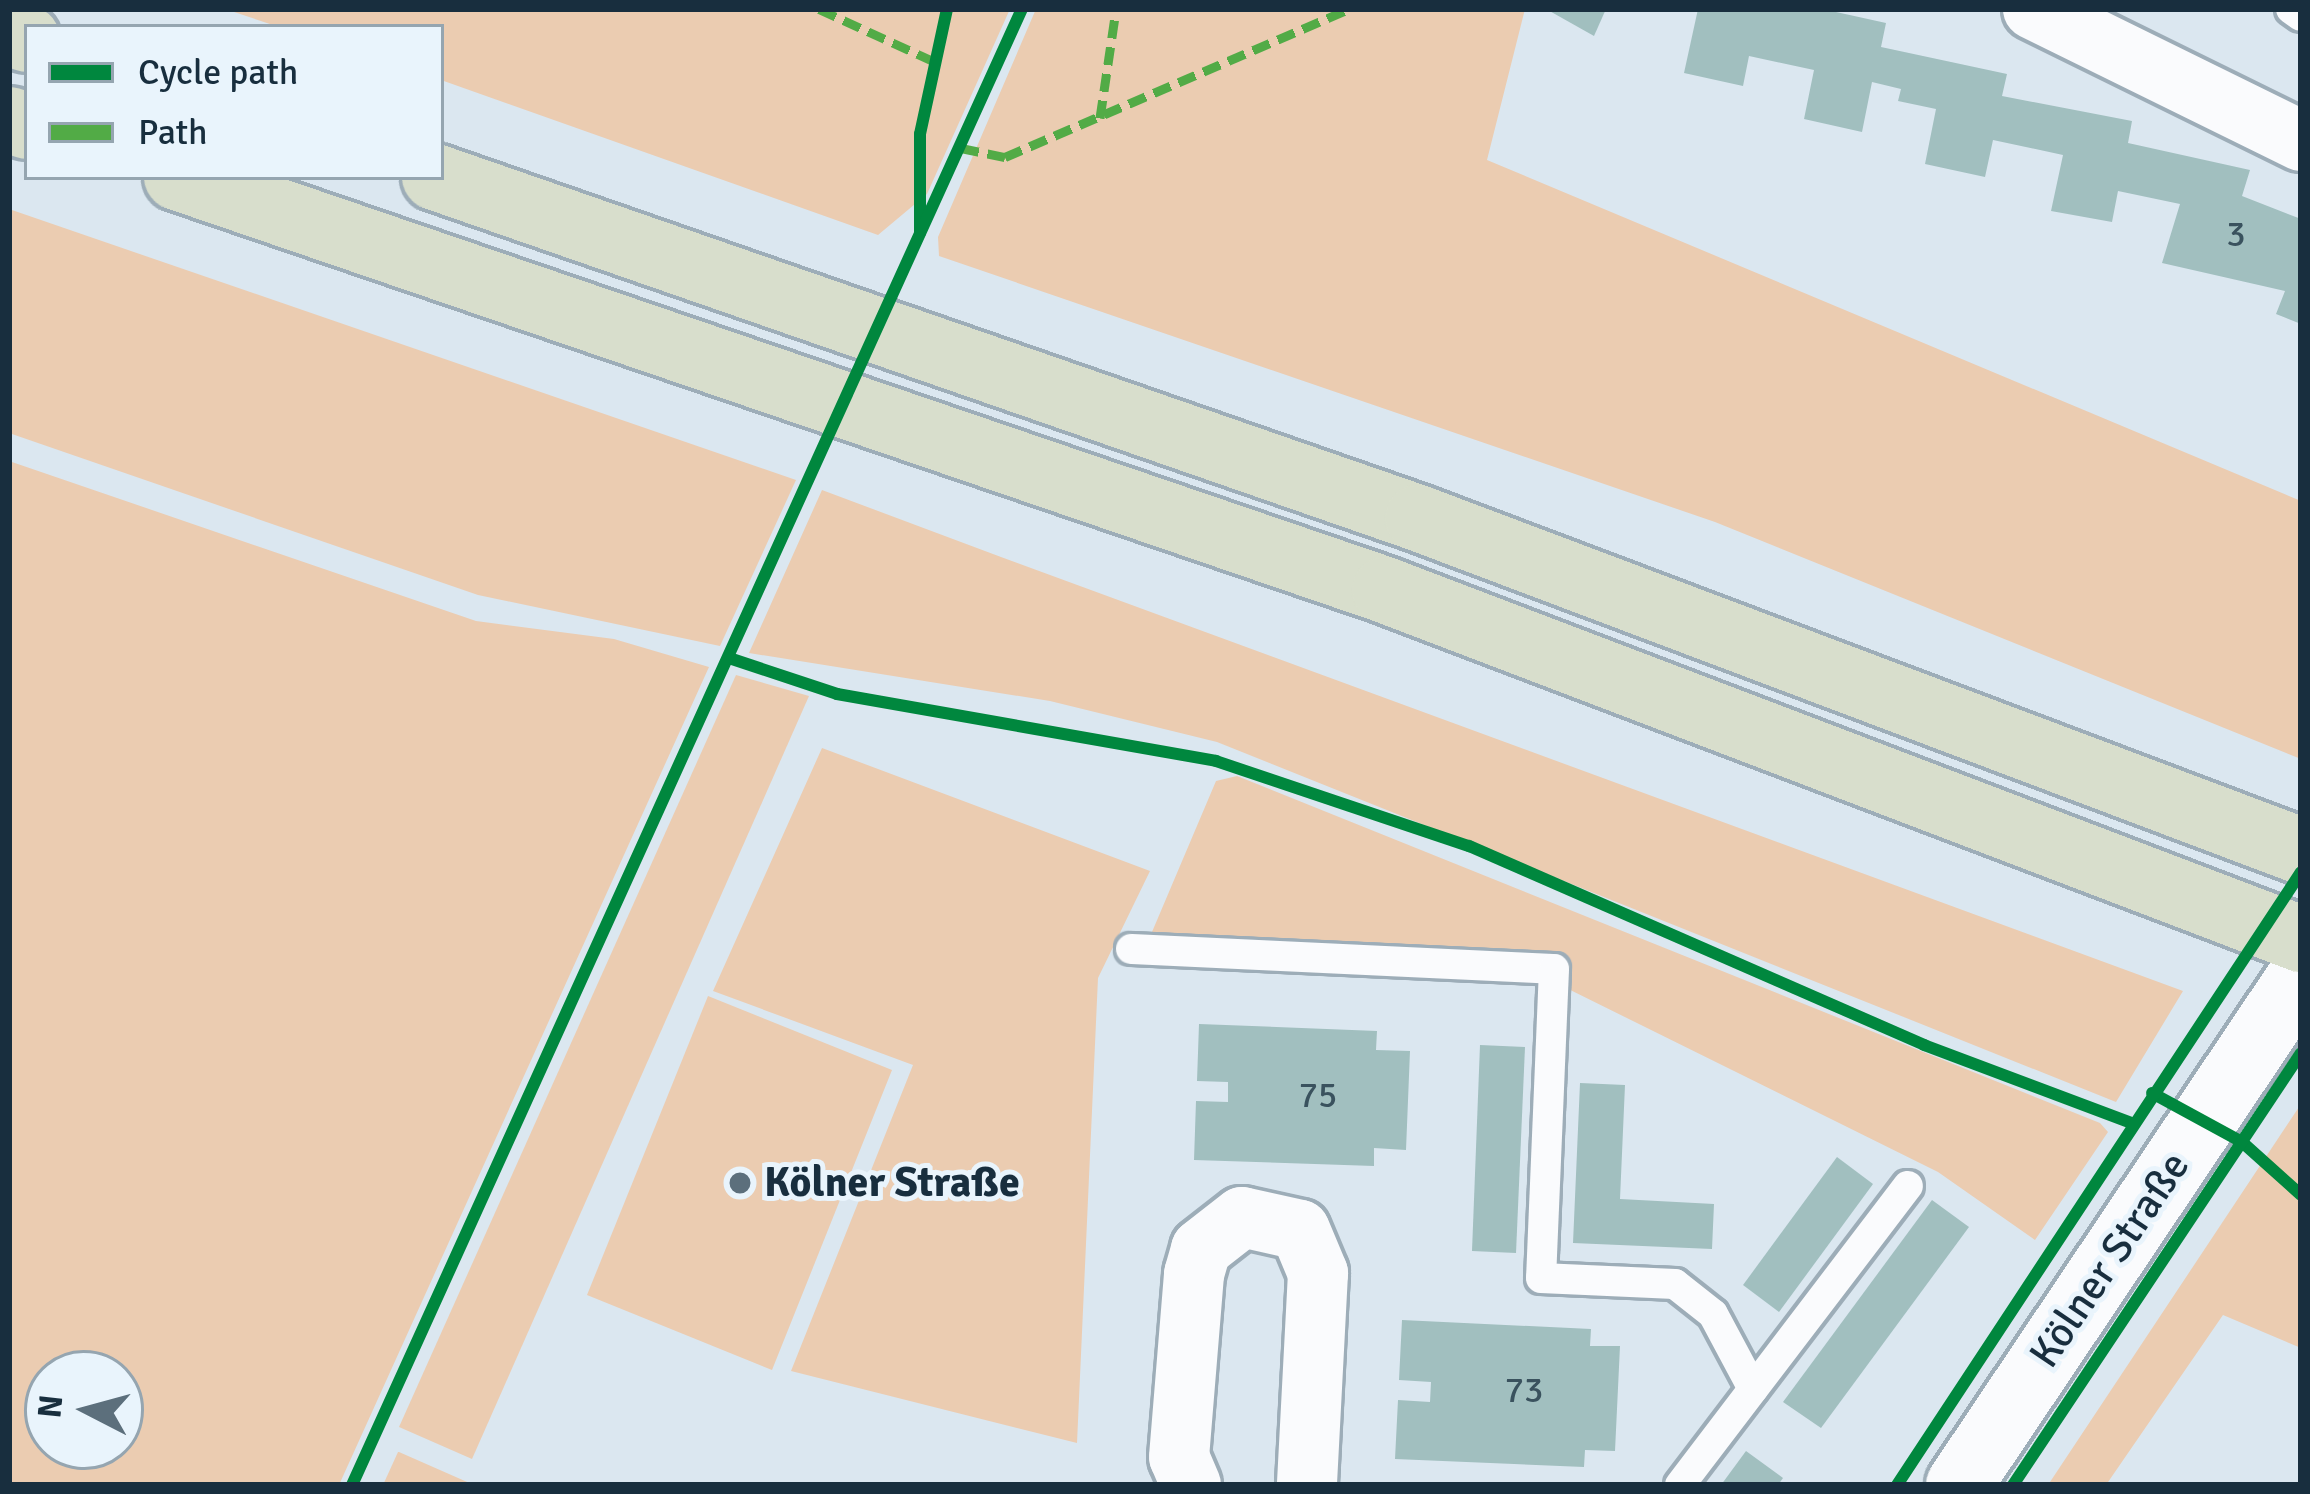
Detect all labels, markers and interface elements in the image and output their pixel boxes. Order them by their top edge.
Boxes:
legend [24,24,444,180]
text: Cycle path [138,50,298,95]
text: Path [138,110,208,155]
house number: 3 [2226,213,2246,257]
house number: 75 [1299,1074,1337,1118]
street label: Kölner Straße [2020,1143,2200,1377]
place label: Kölner Straße [764,1158,1020,1208]
marker: Kölner Straße [727,1170,753,1196]
north arrow [24,1350,144,1470]
house number: 73 [1505,1369,1543,1413]
text: N [29,1393,72,1420]

